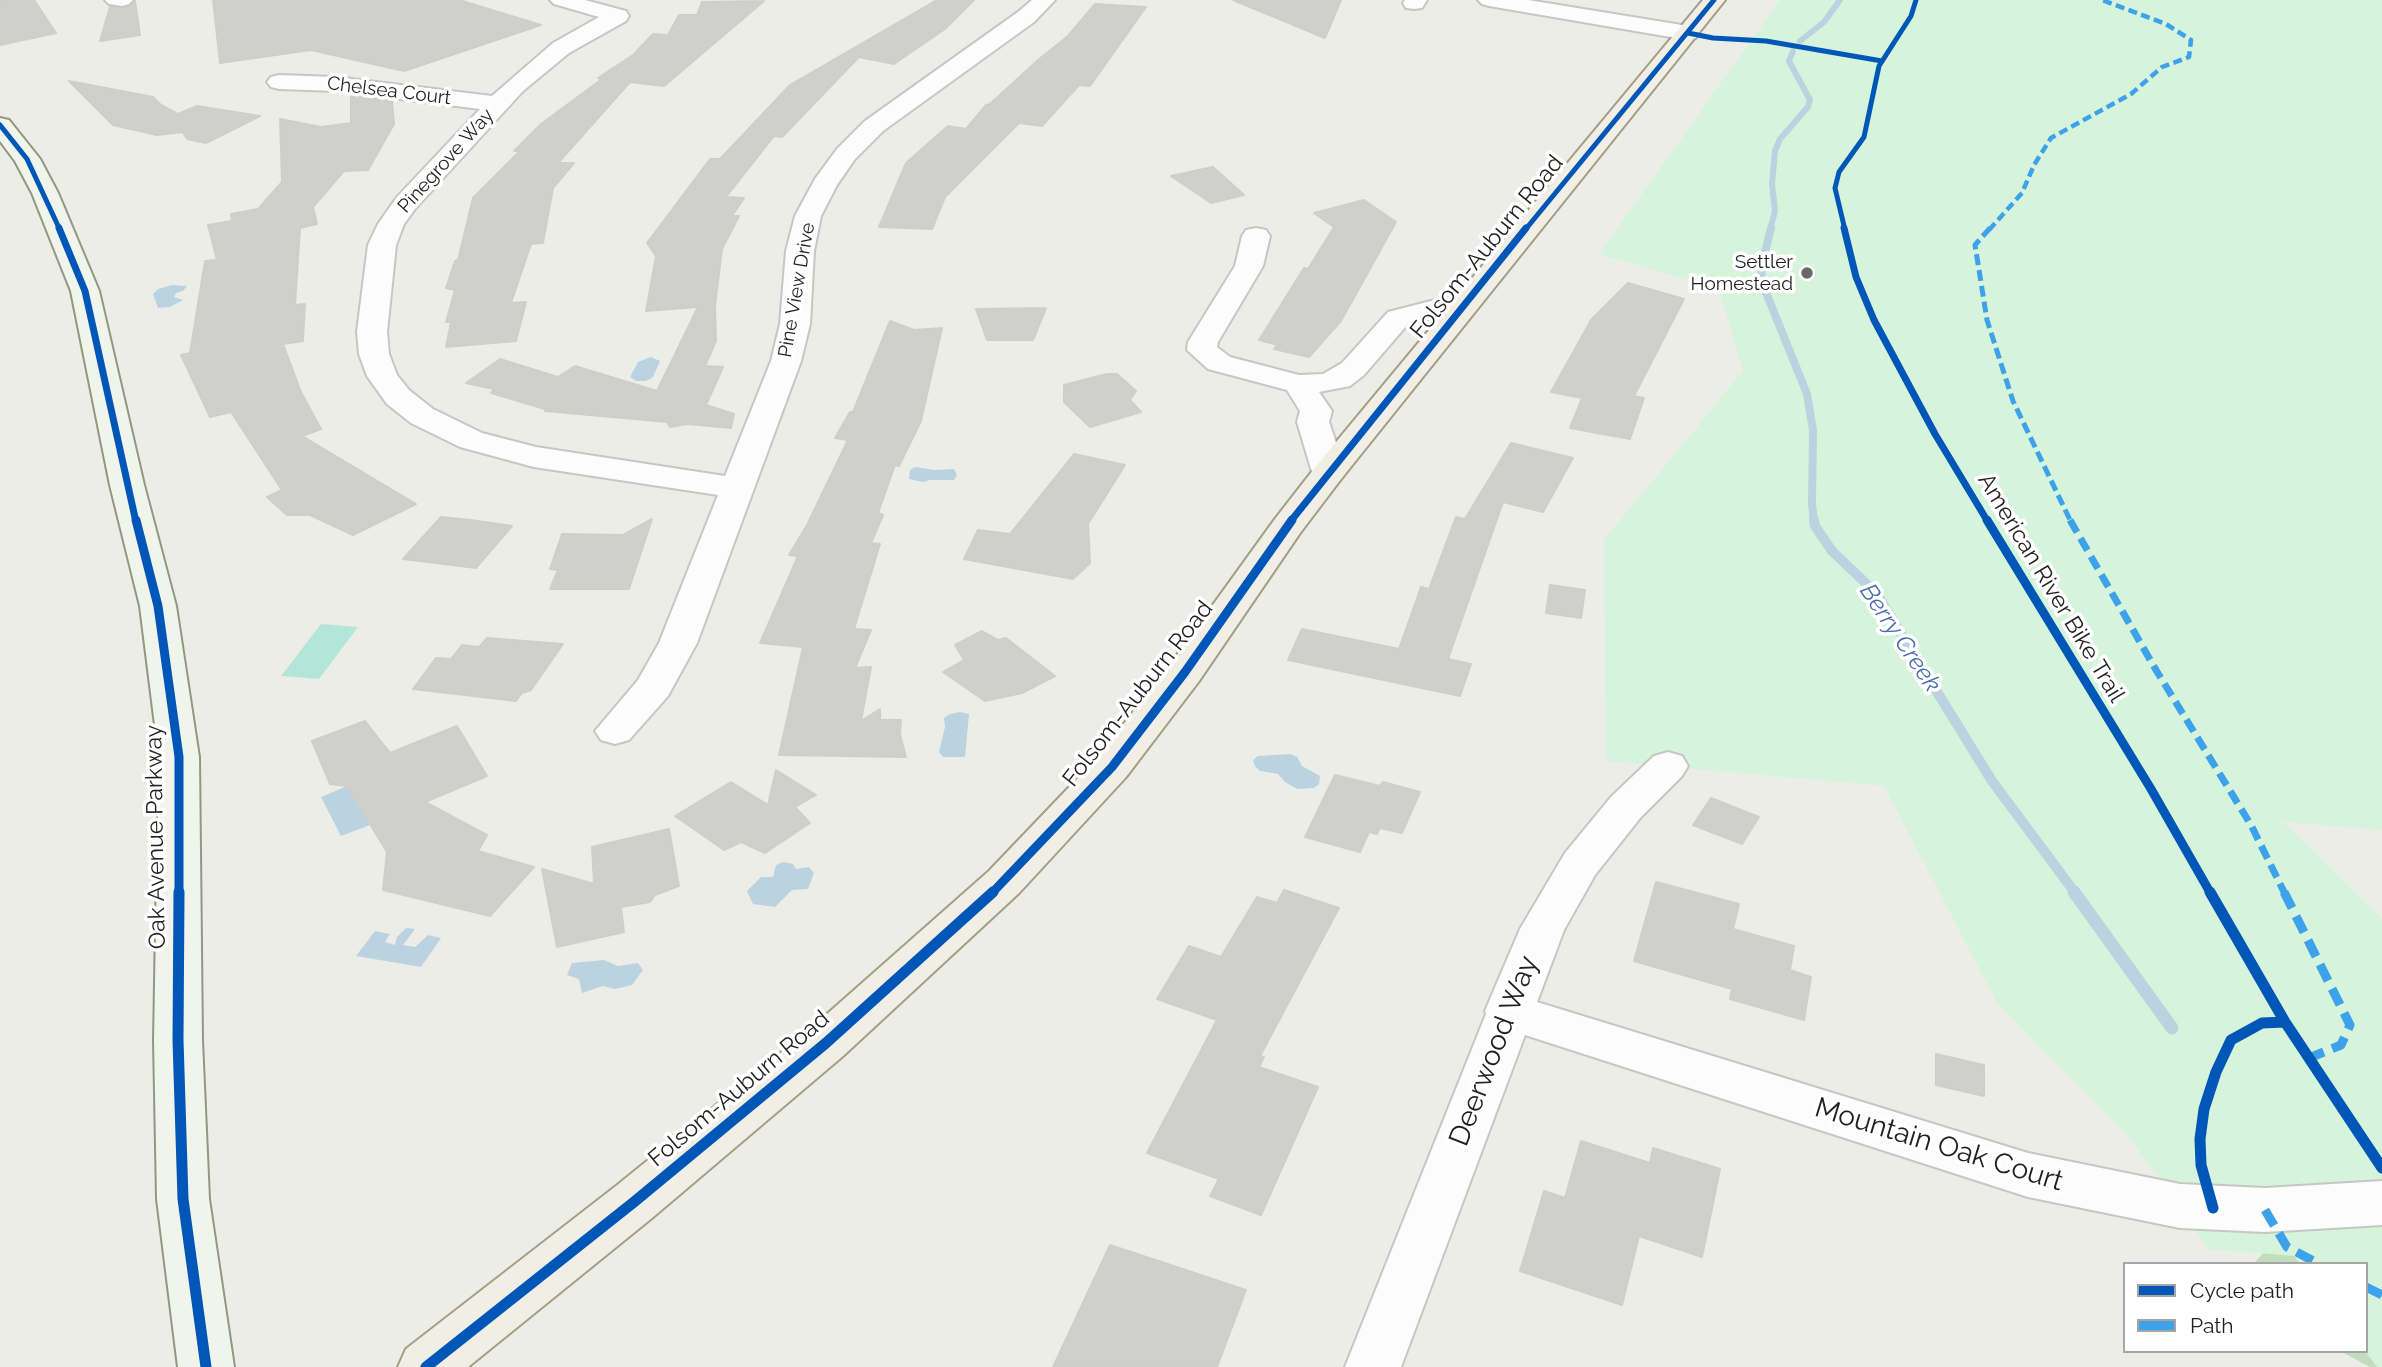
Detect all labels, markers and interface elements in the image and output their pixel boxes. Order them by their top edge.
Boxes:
street label: Chelsea Court [326,72,452,110]
street label: Pinegrove Way [393,104,499,218]
street label: Folsom-Auburn Road [1405,150,1569,344]
street label: Pine View Drive [774,221,820,359]
place label: Settler Homestead [1691,251,1793,295]
marker: Settler Homestead [1799,265,1815,281]
street label: American River Bike Trail [1972,469,2130,707]
water label: Berry Creek [1853,578,1947,698]
street label: Folsom-Auburn Road [1057,596,1219,792]
street label: Oak Avenue Parkway [140,725,172,949]
street label: Deerwood Way [1442,951,1546,1151]
street label: Folsom-Auburn Road [643,1005,835,1173]
street label: Mountain Oak Court [1811,1091,2067,1199]
legend [2123,1262,2368,1353]
text: Cycle path [2190,1278,2294,1303]
text: Path [2190,1313,2234,1338]

